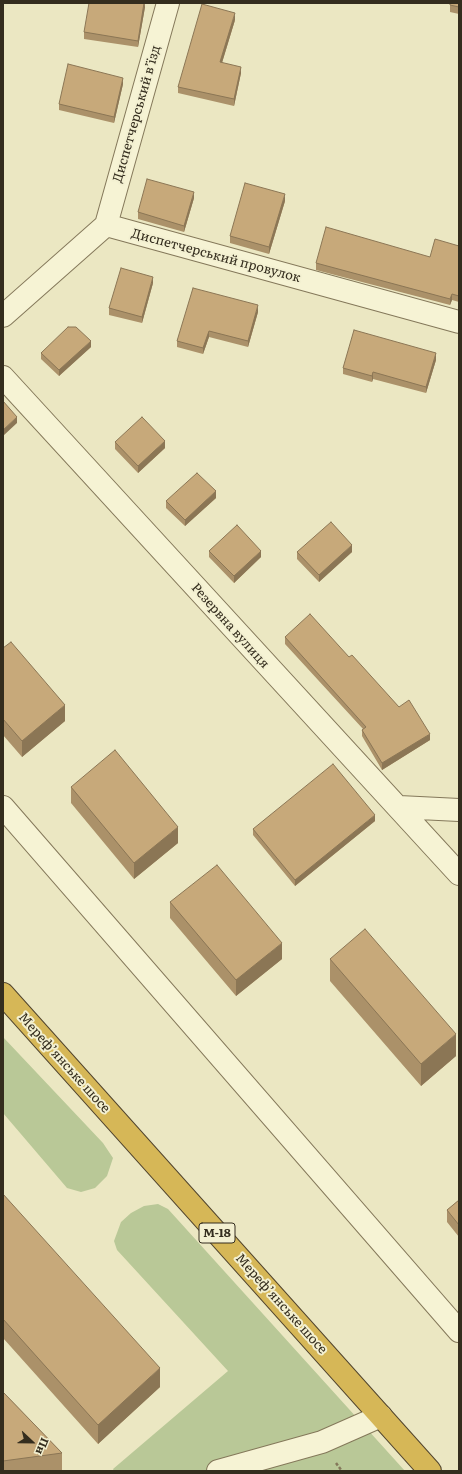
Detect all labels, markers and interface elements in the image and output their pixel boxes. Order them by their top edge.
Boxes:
street label: Диспетчерський в’їзд [110,44,164,184]
street label: Диспетчерський провулок [130,226,302,286]
street label: Резервна вулиця [188,580,272,672]
street label: Мереф’янське шосе [15,1010,113,1116]
road number: М-18 [199,1223,235,1243]
street label: Мереф’янське шосе [232,1251,330,1357]
north arrow [12,1422,52,1462]
text: Пн [33,1436,54,1457]

